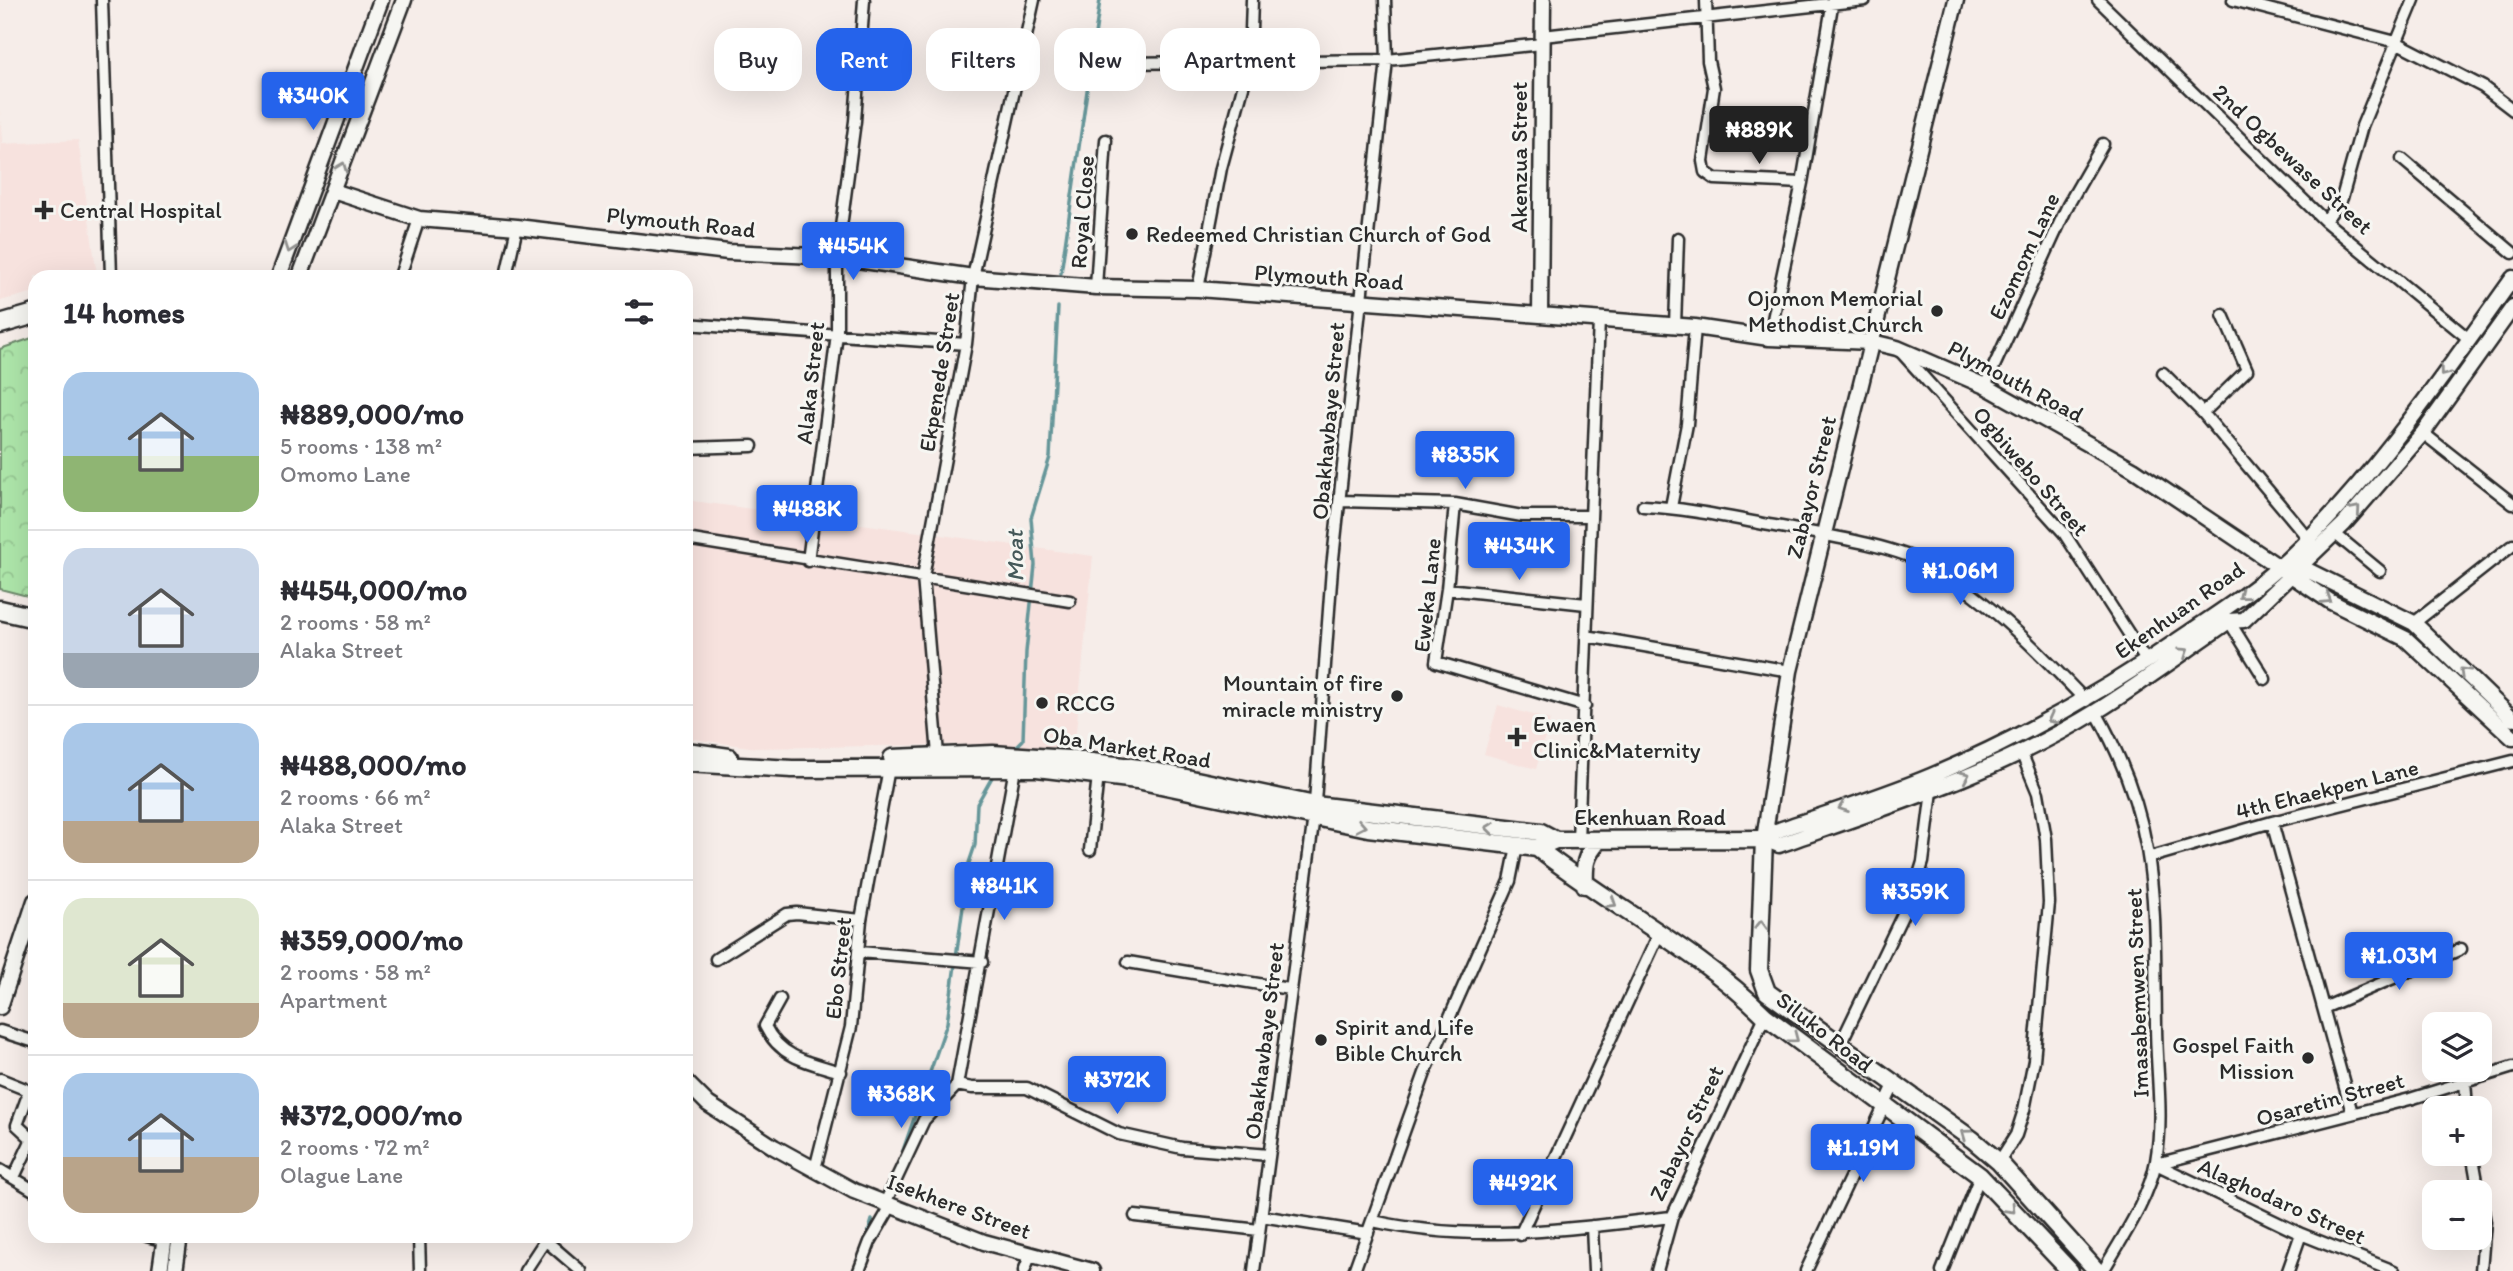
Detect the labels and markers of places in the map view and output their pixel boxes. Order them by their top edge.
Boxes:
pin: ₦340K [264,72,362,132]
pin: ₦889K [1710,106,1808,166]
place label: Central Hospital [60,196,222,224]
marker: Central Hospital [34,200,54,220]
place label: Redeemed Christian Church of God [1146,220,1491,248]
pin: ₦454K [804,222,902,282]
marker: Redeemed Christian Church of God [1124,226,1140,242]
place label: Ojomon Memorial Methodist Church [1747,284,1923,338]
marker: Ojomon Memorial Methodist Church [1929,303,1945,319]
pin: ₦835K [1416,432,1514,491]
pin: ₦488K [758,486,856,545]
pin: ₦434K [1470,522,1568,582]
pin: ₦1.06M [1903,548,2017,607]
place label: Mountain of fire miracle ministry [1222,669,1383,723]
marker: Mountain of fire miracle ministry [1389,688,1405,704]
place label: RCCG [1056,689,1115,717]
marker: RCCG [1034,695,1050,711]
place label: Ewaen Clinic&Maternity [1533,710,1701,764]
marker: Ewaen Clinic&Maternity [1507,727,1527,747]
pin: ₦841K [955,862,1053,922]
pin: ₦359K [1866,869,1964,928]
pin: ₦1.03M [2342,932,2456,992]
place label: Spirit and Life Bible Church [1335,1013,1474,1067]
place label: Gospel Faith Mission [2172,1031,2294,1085]
marker: Spirit and Life Bible Church [1313,1032,1329,1048]
marker: Gospel Faith Mission [2300,1050,2316,1066]
pin: ₦372K [1068,1056,1166,1116]
pin: ₦368K [852,1070,950,1130]
pin: ₦1.19M [1806,1124,1920,1184]
pin: ₦492K [1474,1160,1572,1219]

